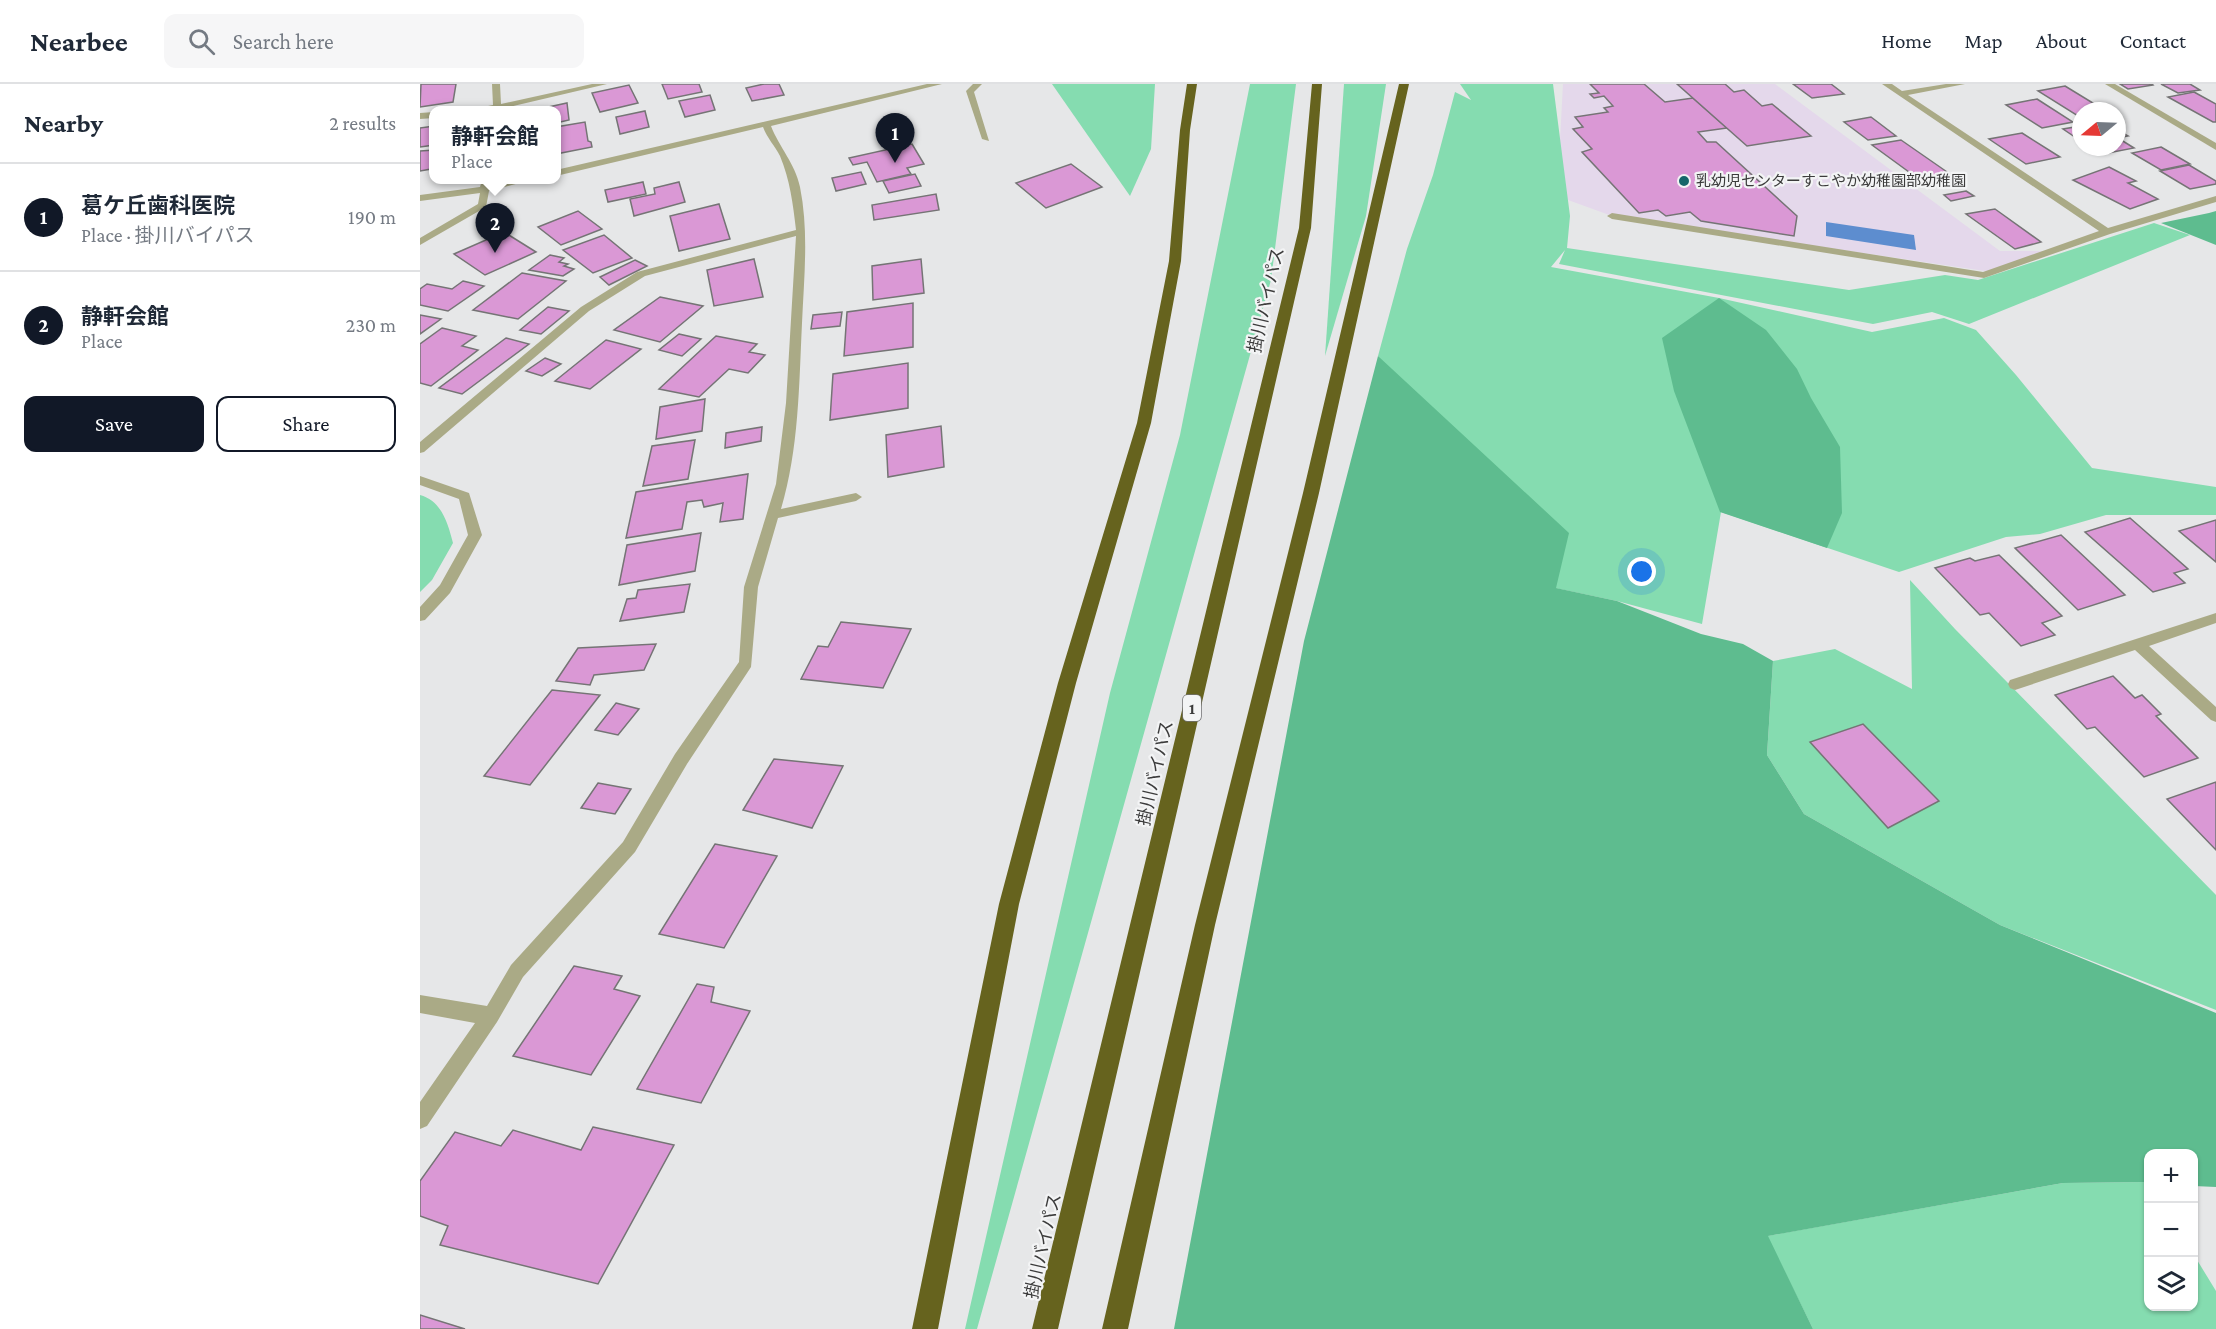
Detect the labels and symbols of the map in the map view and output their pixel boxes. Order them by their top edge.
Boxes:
north arrow [2072,102,2126,156]
pin: 1 [876,113,914,163]
place label: 乳幼児センターすこやか幼稚園部幼稚園 [1696,173,1966,189]
marker: 乳幼児センターすこやか幼稚園部幼稚園 [1677,174,1691,188]
pin: 2 [476,204,514,253]
street label: 掛川バイパス [1244,245,1288,355]
your location [1627,557,1656,586]
road number: 1 [1183,695,1201,721]
street label: 掛川バイパス [1133,718,1177,828]
street label: 掛川バイパス [1021,1191,1065,1301]

